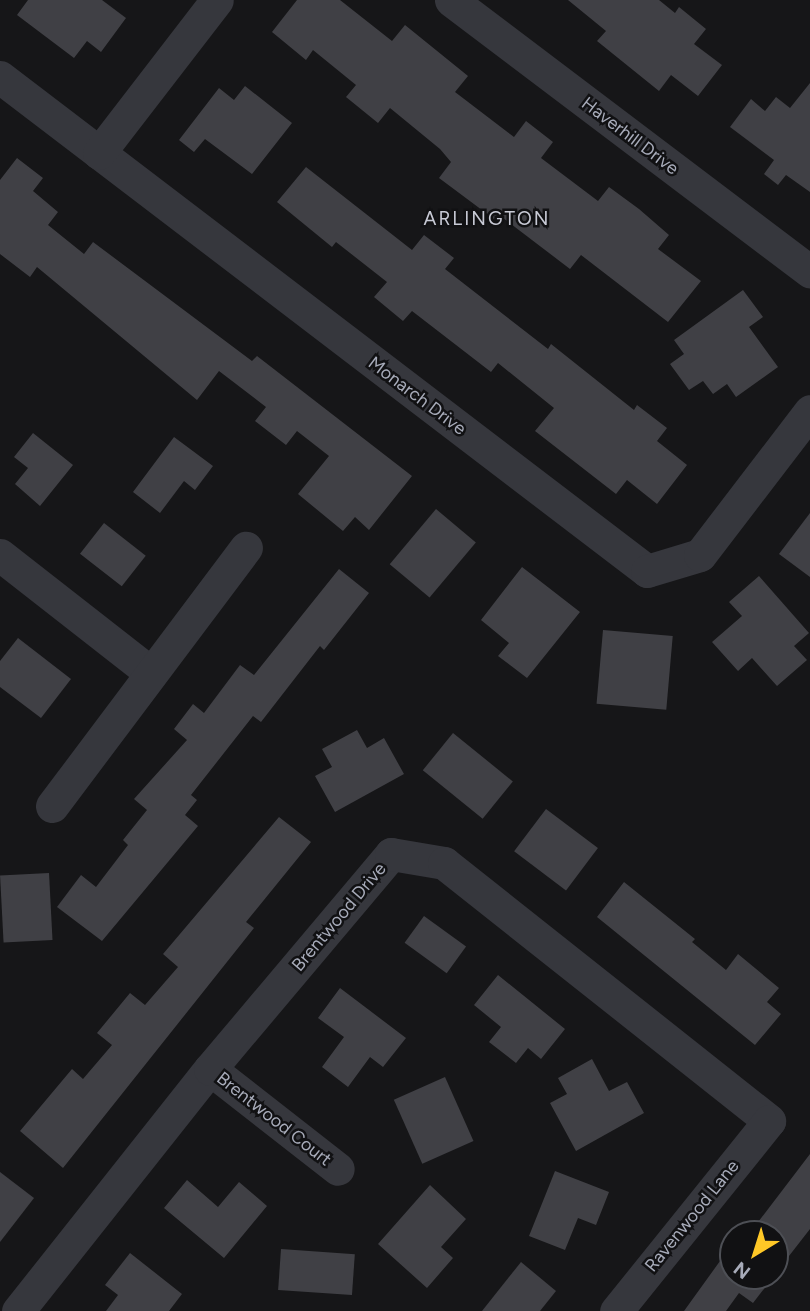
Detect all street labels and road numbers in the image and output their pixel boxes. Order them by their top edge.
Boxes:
street label: Haverhill Drive [577,93,683,179]
street label: Monarch Drive [364,352,470,440]
street label: Brentwood Drive [287,858,391,976]
street label: Brentwood Court [212,1067,336,1171]
street label: Ravenwood Lane [640,1156,744,1276]

